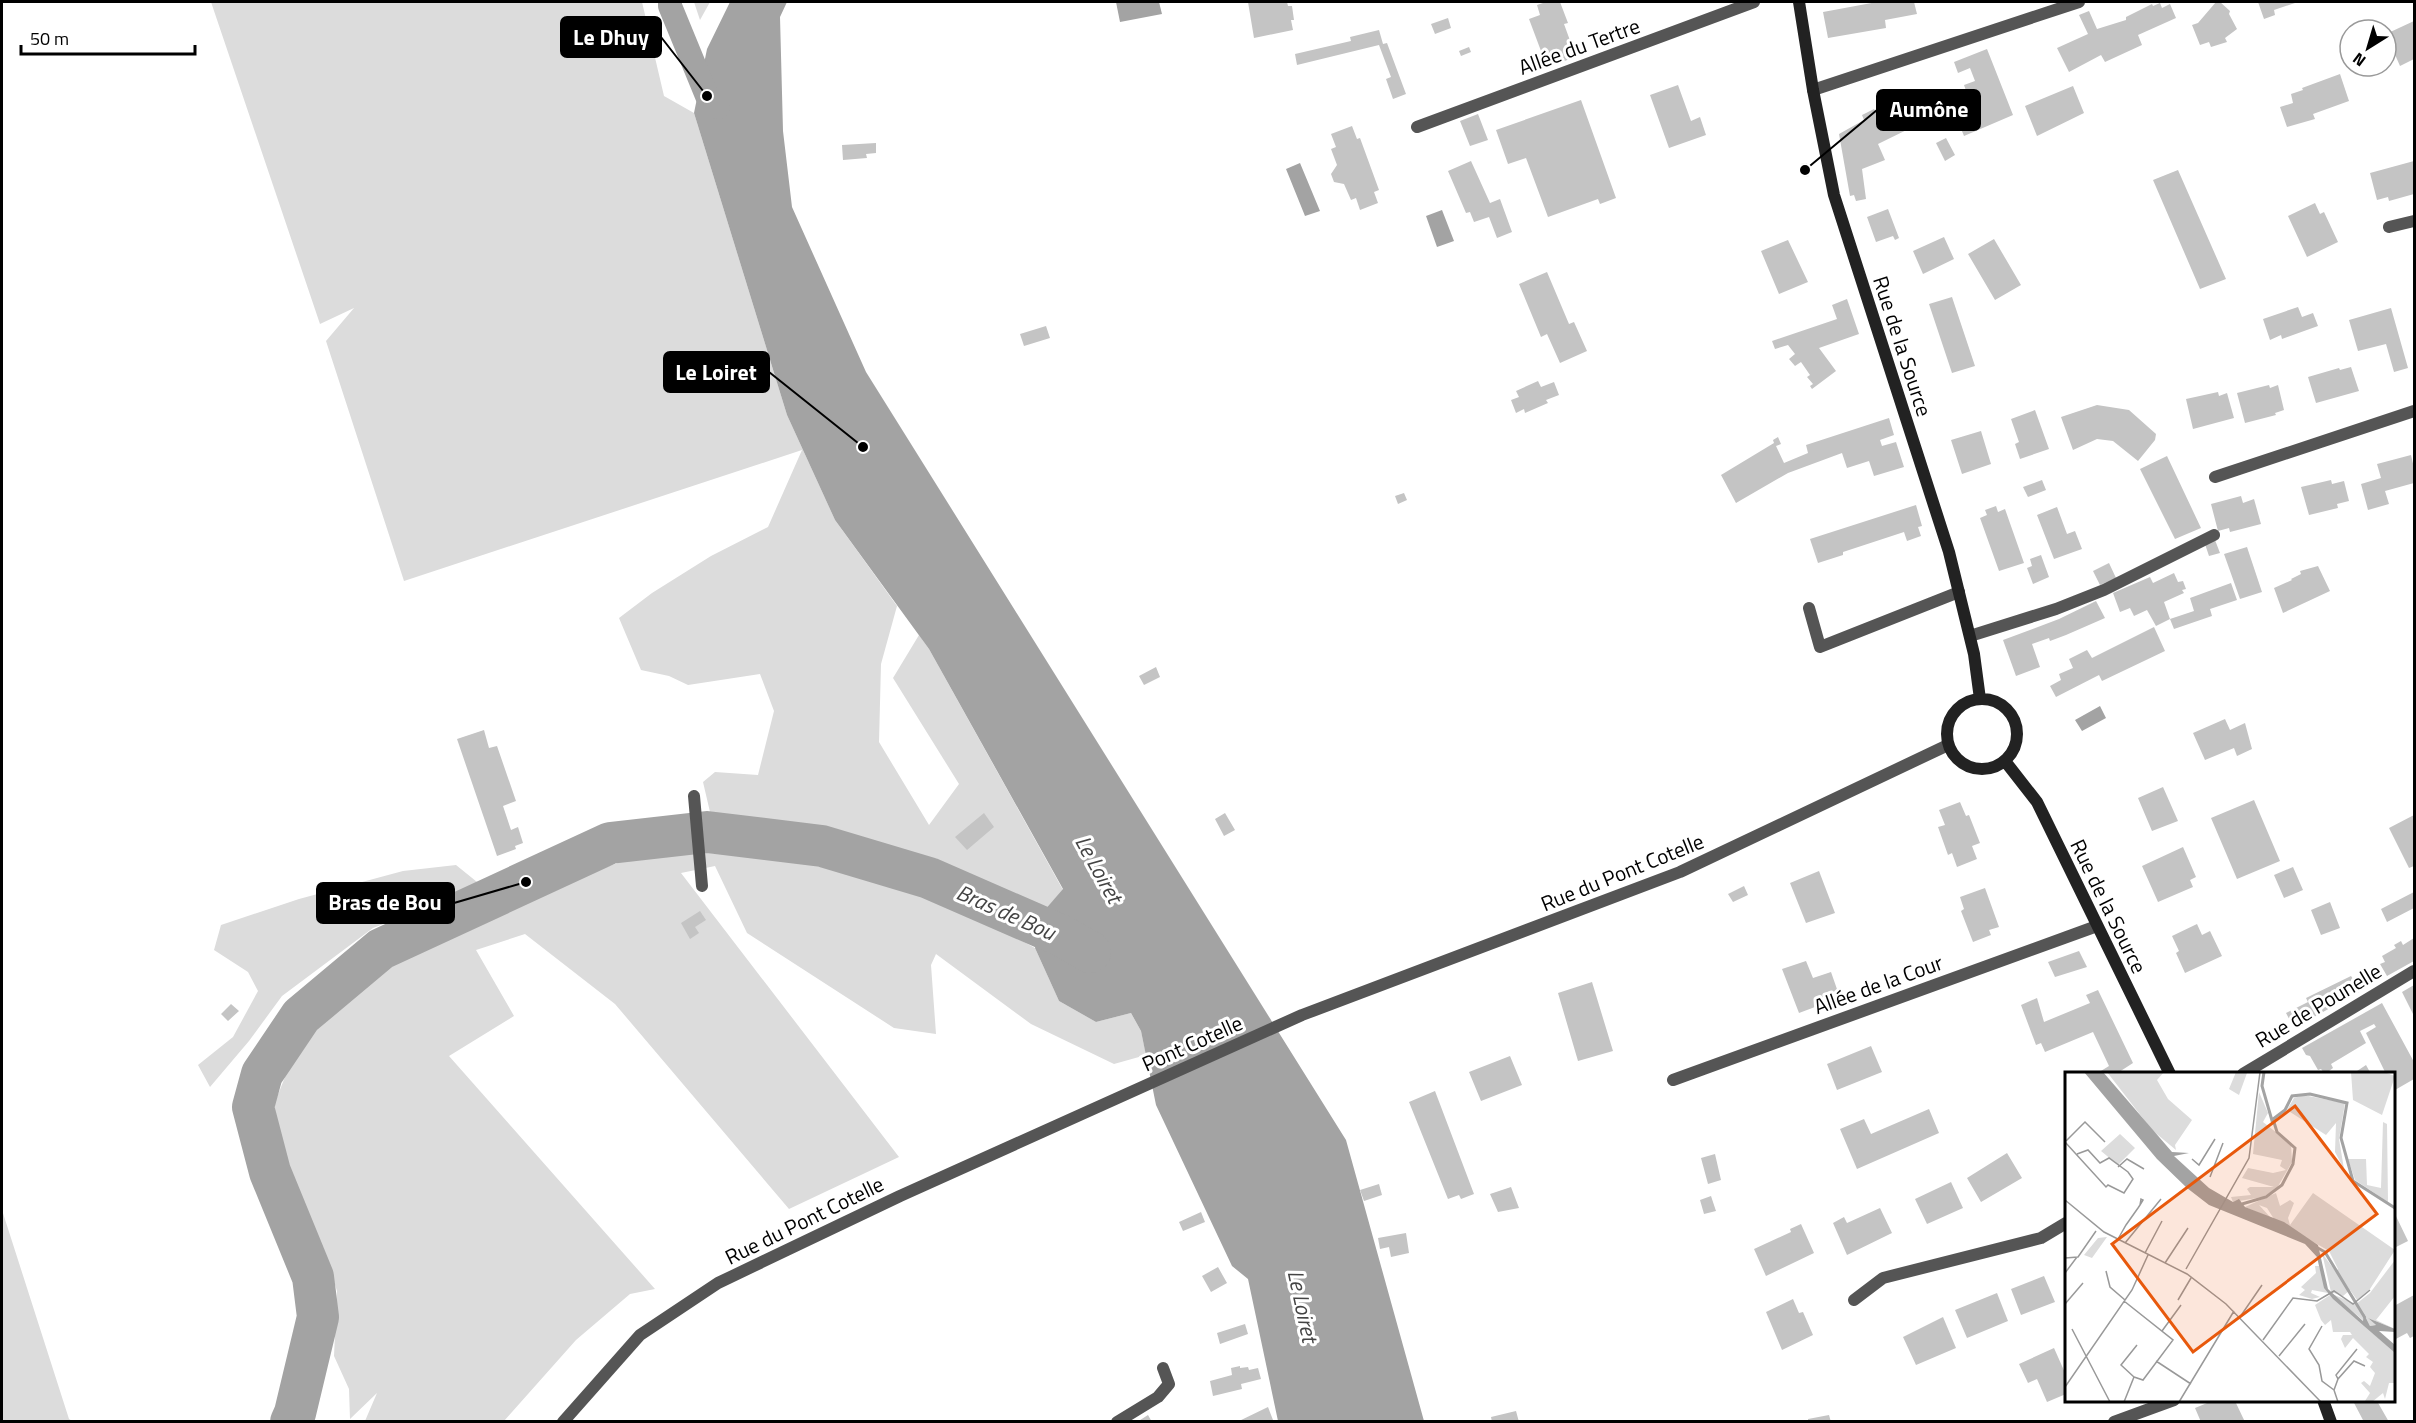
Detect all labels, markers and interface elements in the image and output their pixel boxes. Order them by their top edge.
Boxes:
street label: Allée du Tertre [1514,9,1644,83]
callout: Le Dhuy [561,17,661,57]
scale bar [21,18,195,56]
north arrow [2338,18,2398,78]
text: Le Dhuy [573,20,649,54]
text: 50 m [30,25,69,52]
text: N [2347,47,2371,73]
callout: Aumône [1877,90,1980,130]
text: Aumône [1890,92,1968,126]
street label: Rue de la Source [1865,272,1941,420]
callout: Le Loiret [664,352,769,392]
text: Le Loiret [675,355,757,389]
street label: Rue du Pont Cotelle [1536,825,1708,919]
water label: Le Loiret [1067,829,1133,912]
street label: Rue de la Source [2063,833,2155,979]
water label: Bras de Bou [951,875,1063,950]
callout: Bras de Bou [317,883,454,923]
text: Bras de Bou [328,885,442,919]
street label: Allée de la Cour [1809,946,1947,1022]
street label: Rue de Pounelle [2249,955,2387,1055]
street label: Pont Cotelle [1137,1007,1247,1079]
inset map [2065,1072,2395,1402]
street label: Rue du Pont Cotelle [719,1168,889,1272]
water label: Le Loiret [1279,1267,1328,1348]

